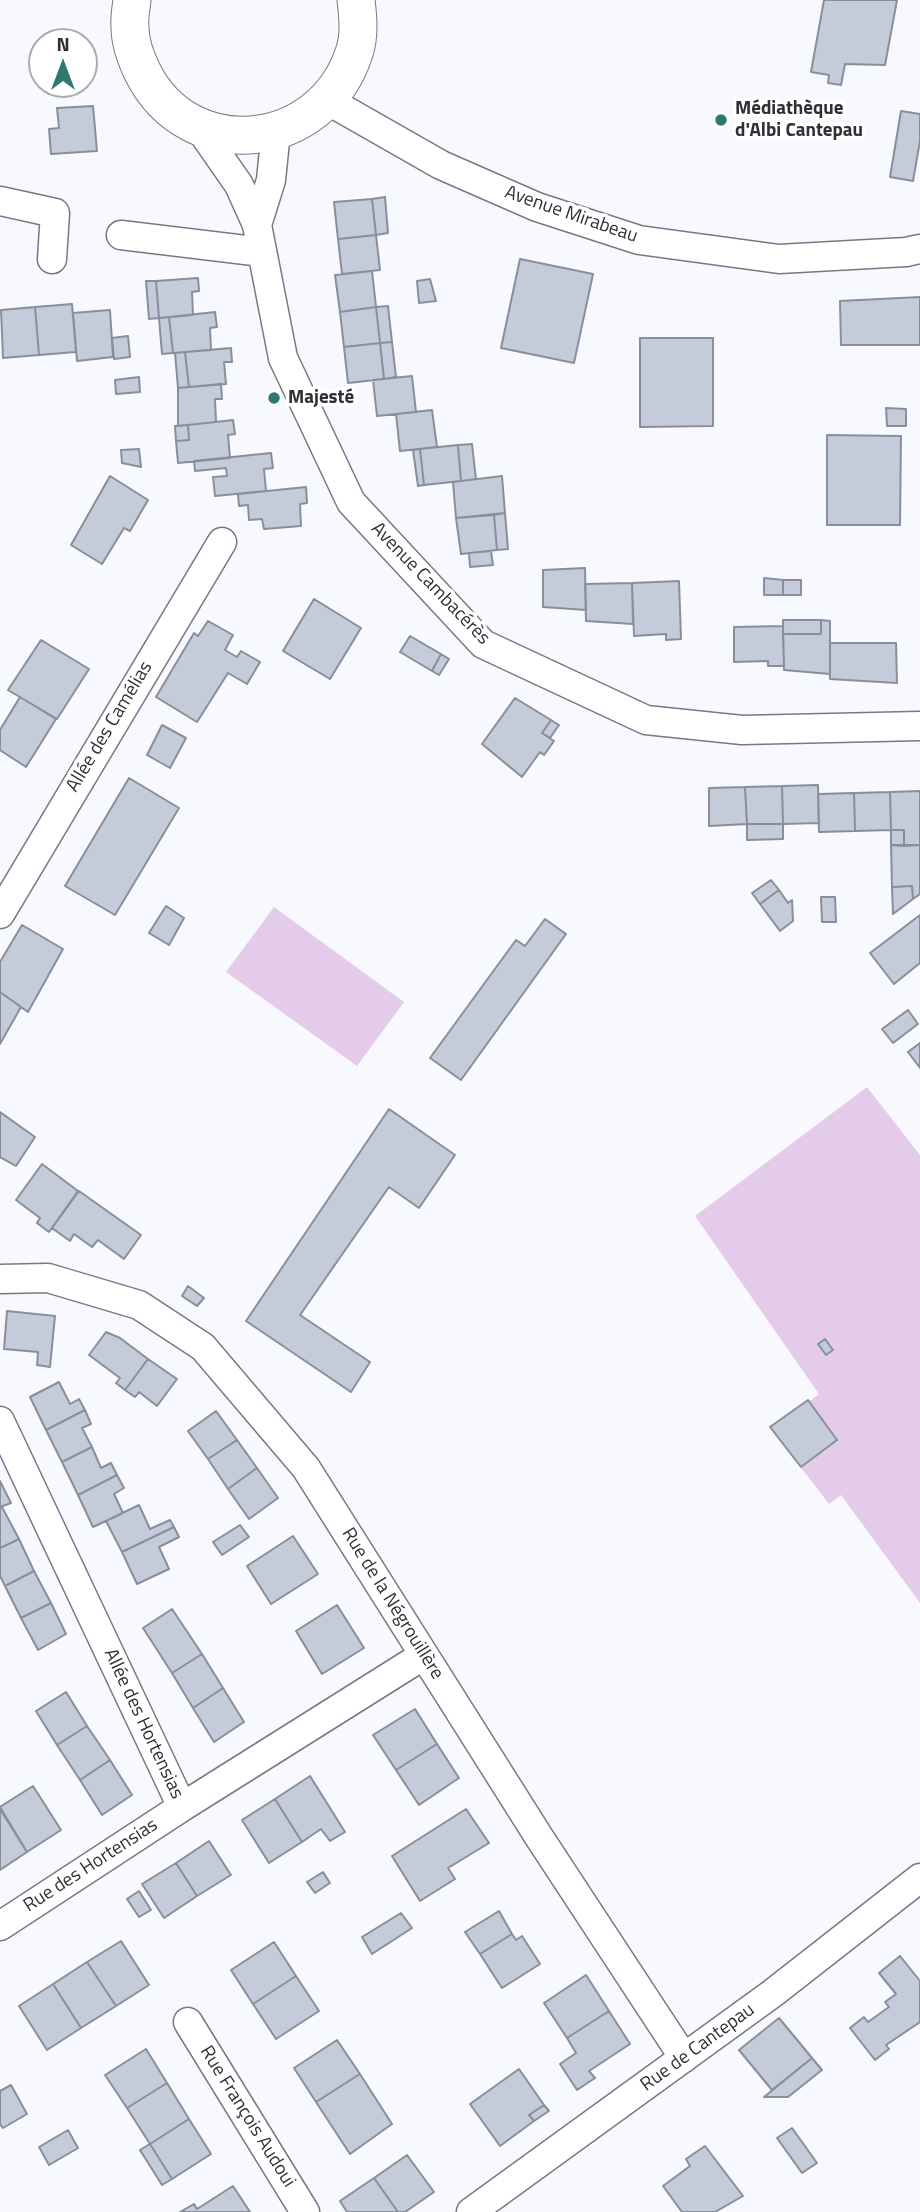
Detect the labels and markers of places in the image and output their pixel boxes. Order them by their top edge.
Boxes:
place label: Médiathèque d'Albi Cantepau [735,98,863,142]
marker: Médiathèque d'Albi Cantepau [713,112,729,128]
place label: Majesté [288,387,354,409]
marker: Majesté [266,390,282,406]

